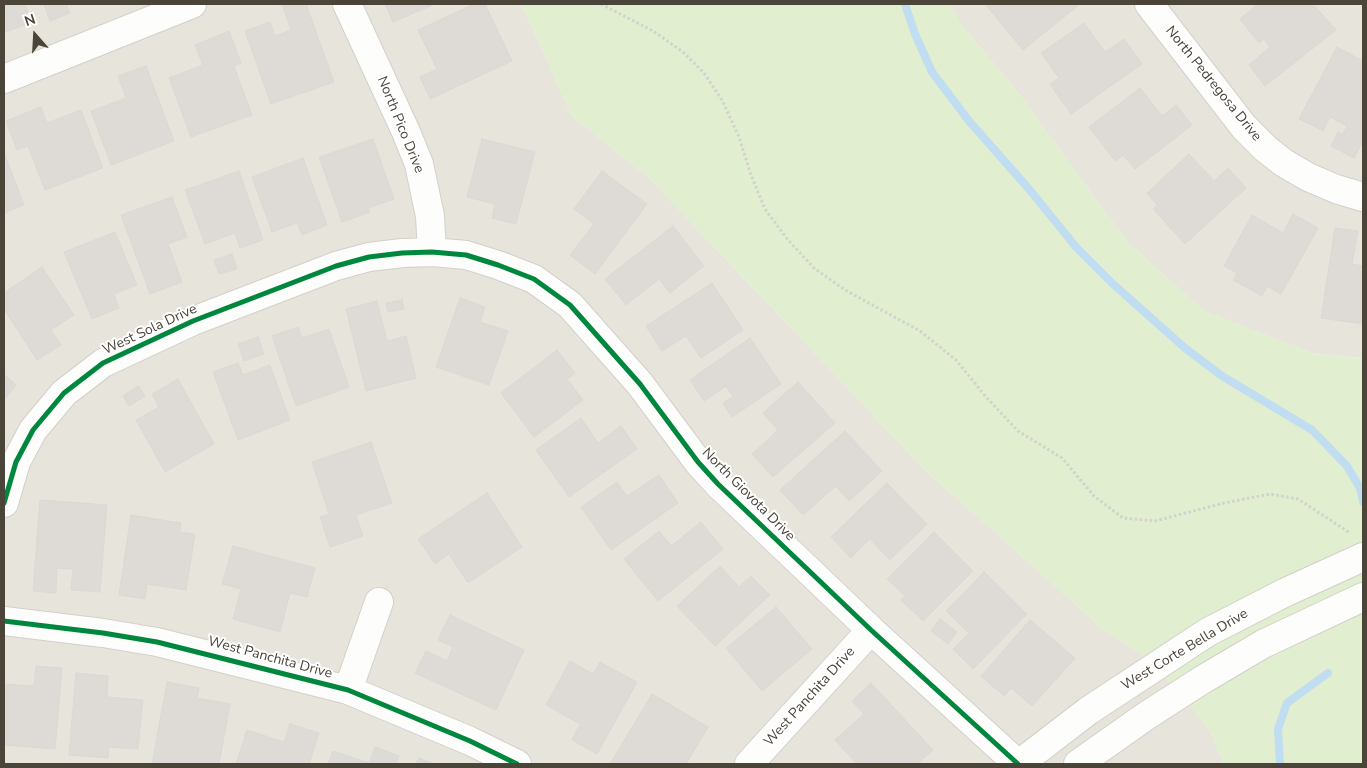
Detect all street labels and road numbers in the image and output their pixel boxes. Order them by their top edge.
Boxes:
street label: North Pedregosa Drive [1161,23,1265,145]
street label: North Pico Drive [373,74,427,176]
street label: West Sola Drive [100,301,200,359]
street label: North Giovota Drive [698,445,798,545]
street label: West Corte Bella Drive [1119,606,1251,694]
street label: West Panchita Drive [206,633,334,683]
street label: West Panchita Drive [761,644,859,750]

